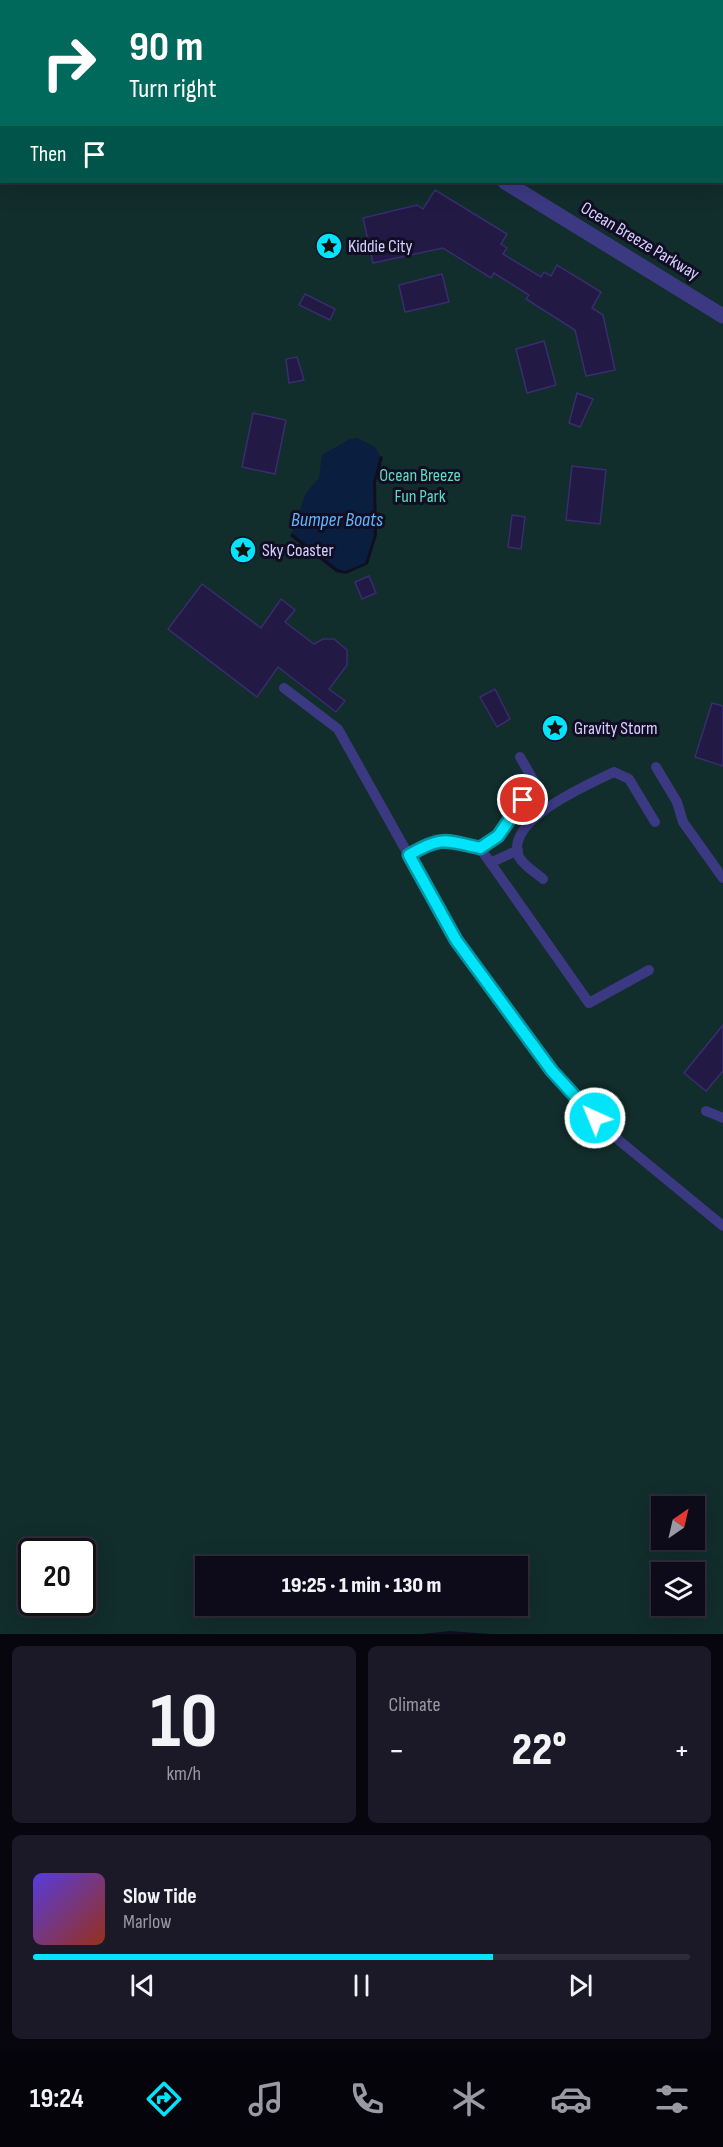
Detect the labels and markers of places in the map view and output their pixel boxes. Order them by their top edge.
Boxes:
place icon: Kiddie City [314,231,344,261]
place label: Kiddie City [348,236,413,257]
place icon: Sky Coaster [228,535,258,565]
place label: Sky Coaster [262,540,334,561]
place icon: Gravity Storm [540,713,570,743]
place label: Gravity Storm [574,718,658,739]
pin [497,774,548,825]

